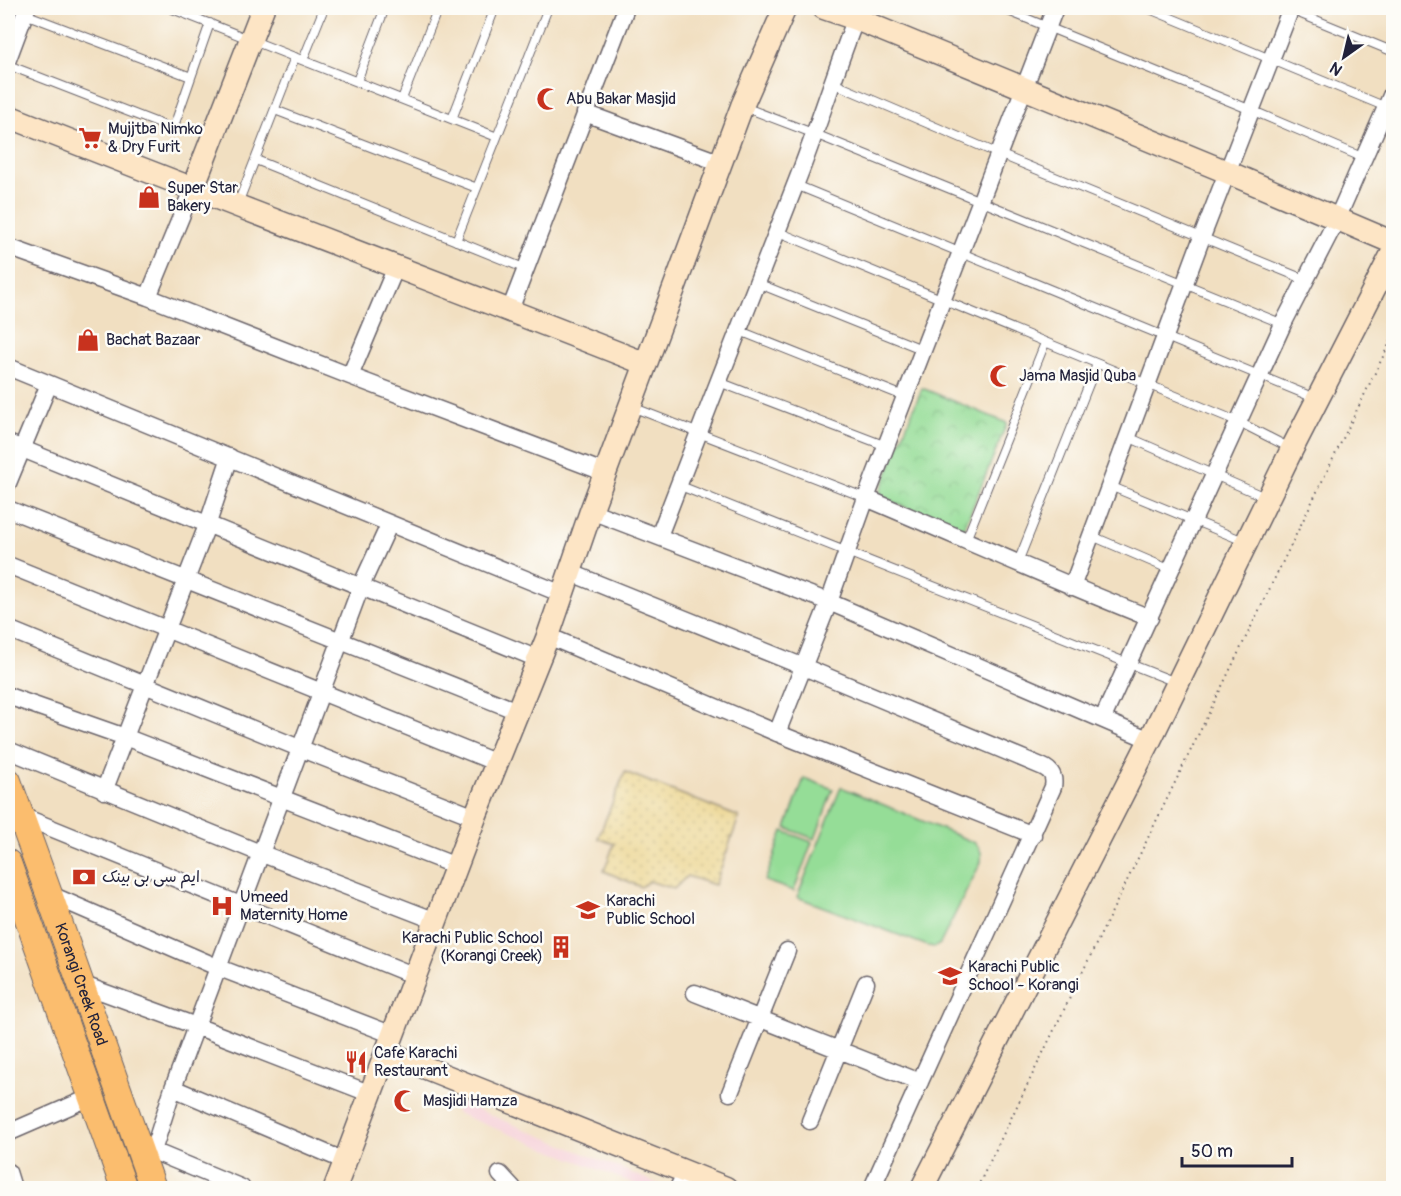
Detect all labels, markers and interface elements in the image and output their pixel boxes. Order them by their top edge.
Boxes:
north arrow [1314,27,1374,87]
text: N [1326,57,1346,80]
mosque icon: Abu Bakar Masjid [535,86,561,112]
place label: Abu Bakar Masjid [566,89,676,109]
place label: Mujjtba Nimko & Dry Furit [108,119,203,157]
supermarket icon: Mujjtba Nimko & Dry Furit [77,125,103,151]
place label: Super Star Bakery [167,178,238,216]
shop icon: Super Star Bakery [136,184,162,210]
shop icon: Bachat Bazaar [75,327,101,353]
place label: Bachat Bazaar [106,330,201,350]
mosque icon: Jama Masjid Quba [988,363,1014,389]
place label: Jama Masjid Quba [1019,366,1136,386]
bank icon: ایم سی بی بینک [71,864,97,890]
place label: ایم سی بی بینک [102,867,200,889]
place label: Umeed Maternity Home [240,887,348,925]
place label: Karachi Public School [606,891,695,929]
hospital icon: Umeed Maternity Home [209,893,235,919]
school or university icon: Karachi Public School [575,897,601,923]
street label: Korangi Creek Road [50,920,112,1048]
place label: Karachi Public School (Korangi Creek) [402,928,543,966]
building icon: Karachi Public School (Korangi Creek) [548,934,574,960]
place label: Karachi Public School - Korangi [968,957,1079,995]
school or university icon: Karachi Public School - Korangi [937,963,963,989]
place label: Cafe Karachi Restaurant [374,1043,457,1081]
restaurant icon: Cafe Karachi Restaurant [343,1049,369,1075]
mosque icon: Masjidi Hamza [392,1088,418,1114]
place label: Masjidi Hamza [423,1091,517,1111]
scale bar [1182,1130,1292,1168]
text: 50 m [1191,1140,1233,1163]

